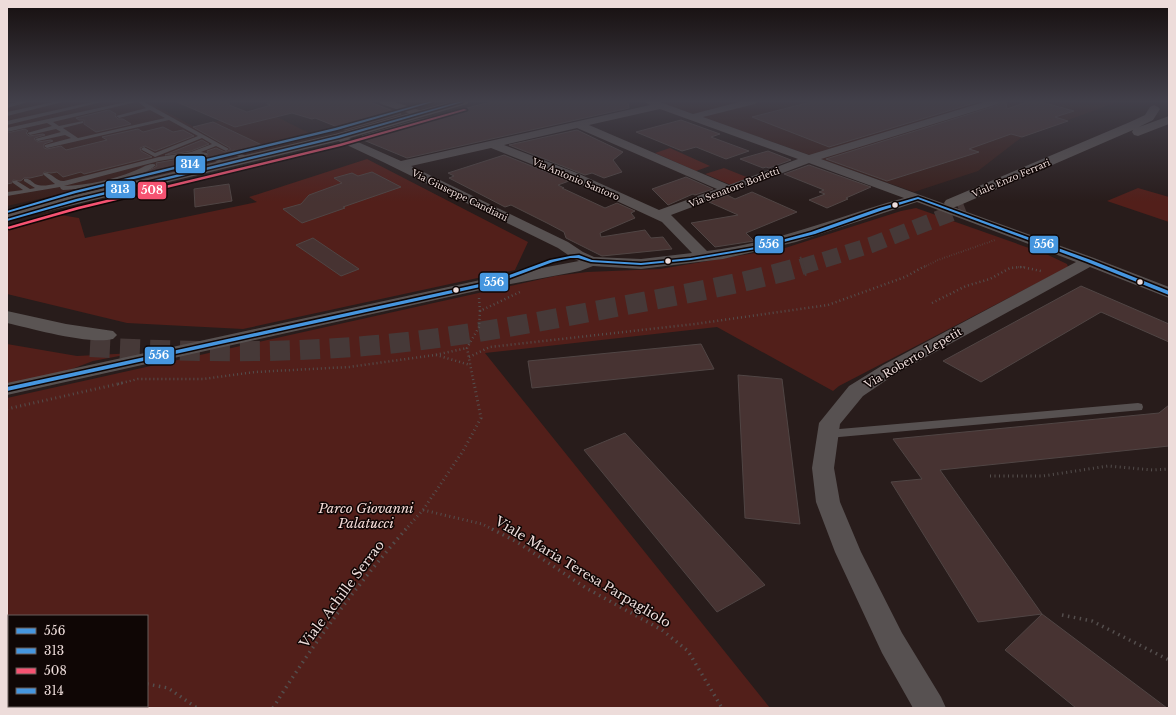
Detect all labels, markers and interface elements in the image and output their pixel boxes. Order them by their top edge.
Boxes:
line badge: 314 [175,155,206,174]
street label: Via Antonio Santoro [530,155,621,202]
text: 314 [180,157,200,171]
street label: Viale Enzo Ferrari [969,157,1052,200]
street label: Via Senatore Borletti [686,165,781,210]
street label: Via Giuseppe Candiani [409,167,510,223]
line badge: 313 [105,180,136,199]
line badge: 508 [137,181,167,200]
text: 313 [111,182,129,196]
text: 508 [141,183,163,197]
unlabelled marker [890,200,900,210]
line badge: 556 [754,235,784,254]
line badge: 556 [1029,235,1059,254]
text: 556 [759,237,779,251]
text: 556 [1034,237,1054,251]
unlabelled marker [663,256,673,266]
line badge: 556 [479,272,509,292]
text: 556 [484,275,504,289]
unlabelled marker [1135,277,1145,287]
unlabelled marker [451,285,461,295]
street label: Via Roberto Lepetit [861,324,965,392]
line badge: 556 [144,346,175,365]
text: 556 [149,348,169,362]
park label: Parco Giovanni Palatucci [317,500,414,532]
street label: Viale Maria Teresa Parpagliolo [491,512,674,631]
street label: Viale Achille Serrao [295,537,388,652]
legend [8,615,148,707]
text: 556 [44,623,66,638]
text: 313 [44,643,64,658]
text: 508 [44,663,67,678]
text: 314 [44,683,64,698]

